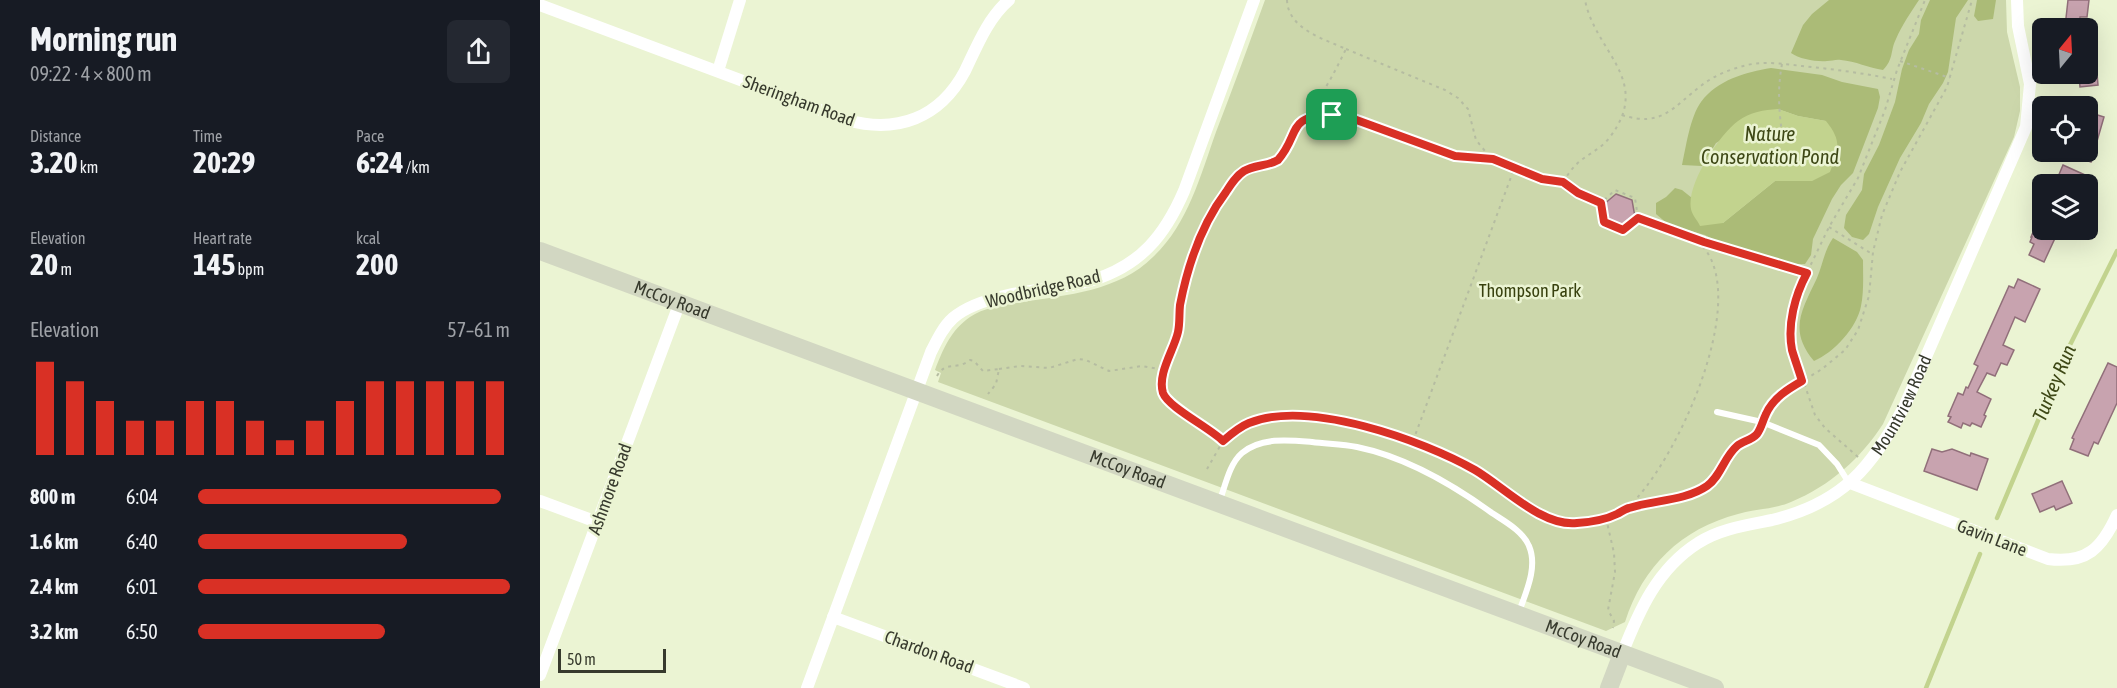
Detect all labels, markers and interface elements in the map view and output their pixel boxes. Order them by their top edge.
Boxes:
north arrow [2032,18,2098,84]
map controls [2032,18,2098,240]
text: Morning run [30,20,177,58]
button: share [447,20,510,83]
text: 09:22 · 4 × 800 m [30,62,152,85]
street label: Sheringham Road [740,71,858,130]
pin [1306,89,1357,140]
button: locate [2032,96,2098,162]
icon: arrive [1315,98,1348,131]
water label: Nature Conservation Pond [1701,122,1839,168]
text: Distance [30,127,81,145]
text: Time [193,127,222,145]
text: Pace [356,127,384,145]
text: 3.20 [30,145,78,179]
text: 20:29 [193,145,255,179]
text: 6:24 [356,145,404,179]
text: km [78,158,98,176]
text: /km [404,158,430,176]
button: layers [2032,174,2098,240]
text: Elevation [30,229,85,247]
text: Heart rate [193,229,252,247]
text: kcal [356,229,380,247]
text: 20 [30,247,58,281]
text: 145 [193,247,235,281]
text: 200 [356,247,398,281]
text: m [58,260,72,278]
text: bpm [235,260,264,278]
street label: Woodbridge Road [984,265,1102,312]
street label: McCoy Road [631,276,713,323]
park label: Thompson Park [1479,280,1581,301]
text: Elevation [30,318,99,341]
text: 57–61 m [447,318,510,341]
water label: Turkey Run [2027,341,2080,425]
street label: Mountview Road [1866,352,1936,459]
street label: Ashmore Road [583,440,636,537]
street label: McCoy Road [1087,445,1169,493]
text: 800 m [30,485,75,508]
text: 6:04 [126,485,158,508]
street label: Gavin Lane [1954,515,2030,560]
text: 1.6 km [30,530,78,553]
text: 6:40 [126,530,158,553]
text: 2.4 km [30,575,78,598]
text: 6:01 [126,575,158,598]
street label: McCoy Road [1542,615,1624,662]
text: 3.2 km [30,620,78,643]
text: 6:50 [126,620,158,643]
street label: Chardon Road [882,626,976,677]
scale bar [558,646,666,674]
text: 50 m [567,650,596,668]

